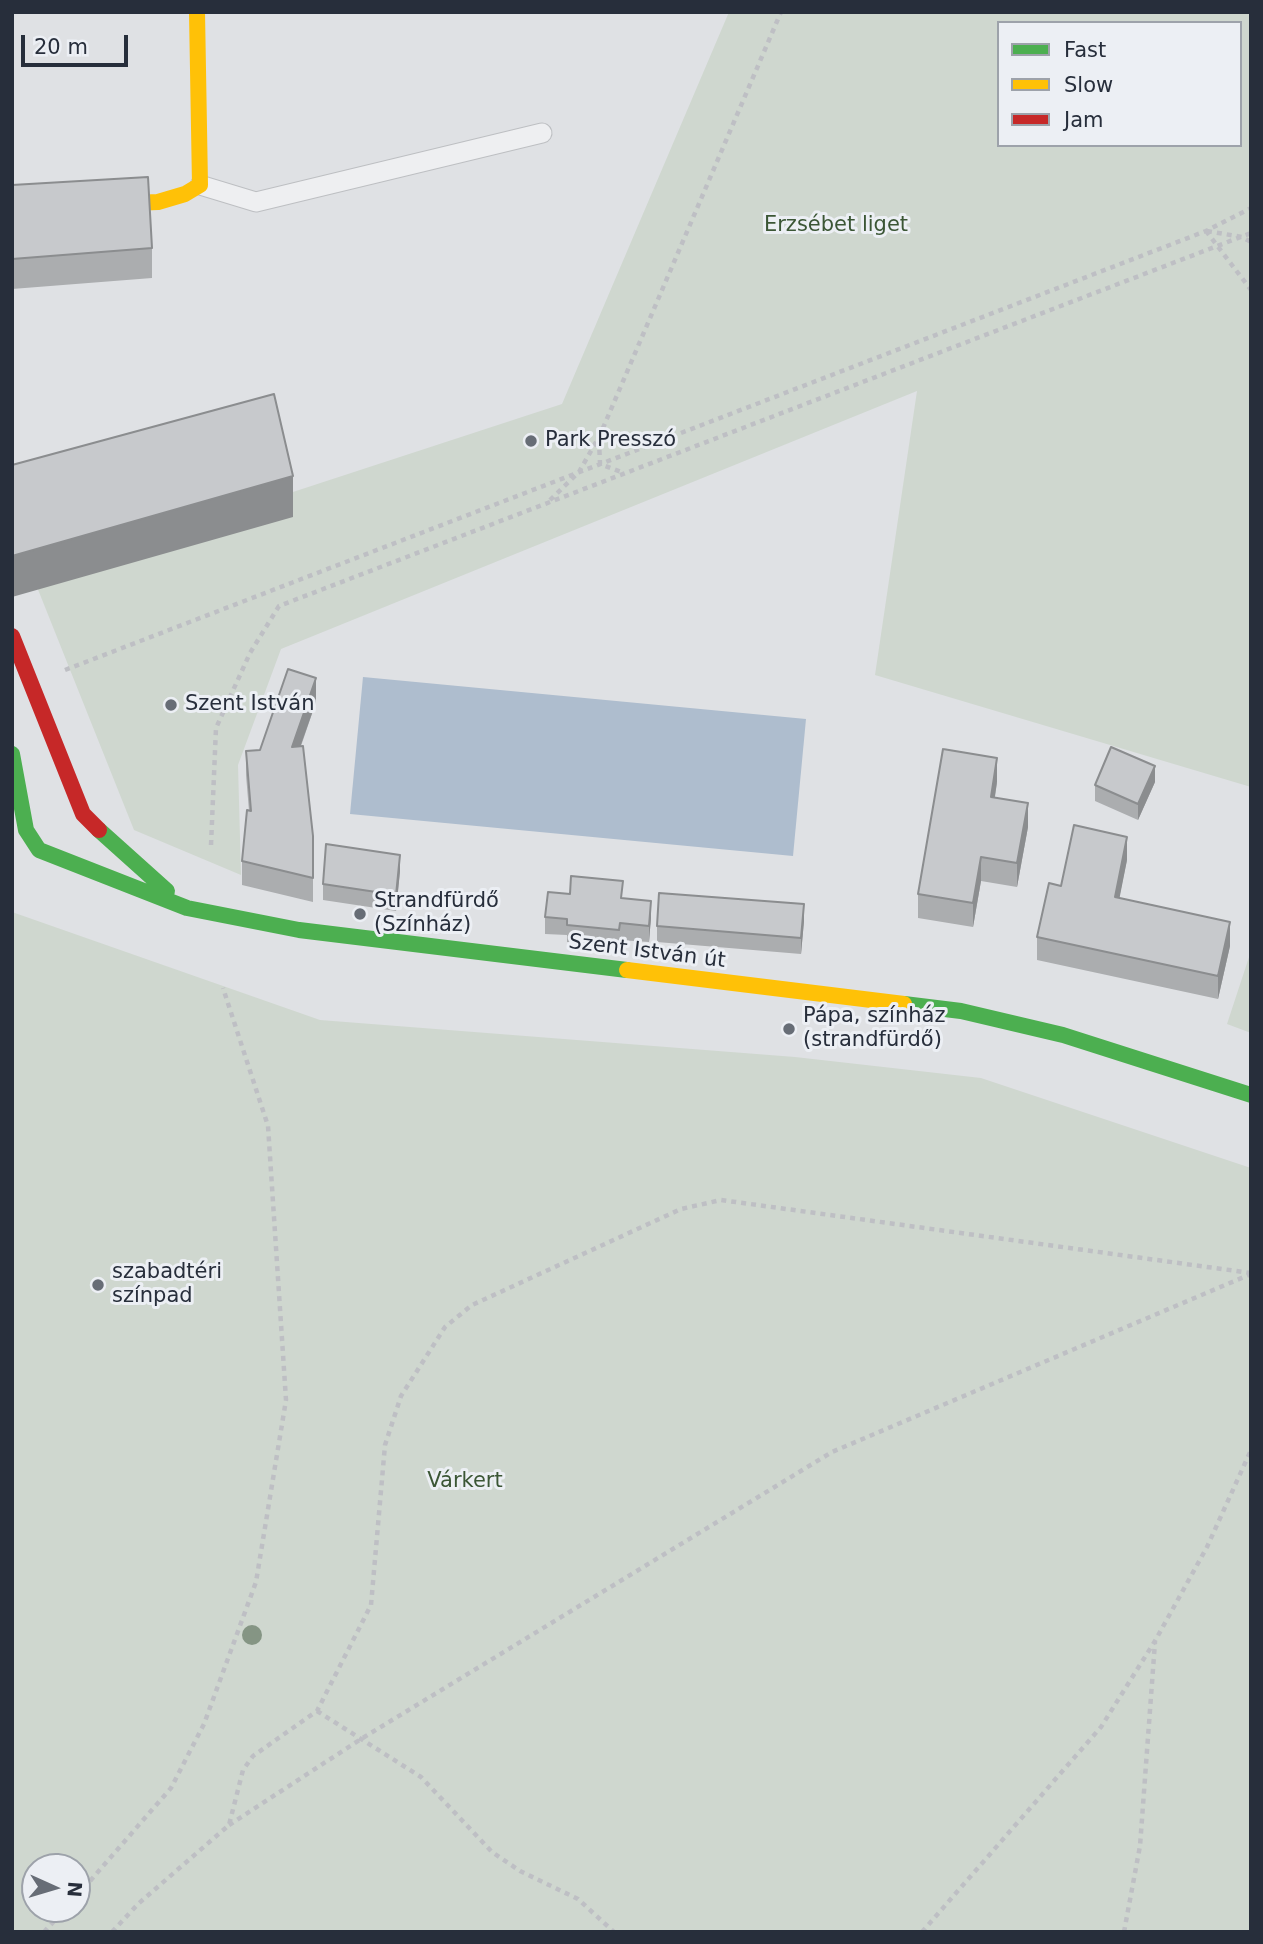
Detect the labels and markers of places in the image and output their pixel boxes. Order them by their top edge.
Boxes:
place label: Park Presszó [545,428,676,454]
marker: Park Presszó [523,433,539,449]
place label: Szent István [185,692,314,718]
marker: Szent István [163,697,179,713]
place label: Strandfürdő (Színház) [374,889,499,939]
marker: Strandfürdő (Színház) [352,906,368,922]
place label: Pápa, színház (strandfürdő) [803,1004,945,1054]
marker: Pápa, színház (strandfürdő) [781,1021,797,1037]
place label: szabadtéri színpad [112,1260,222,1310]
marker: szabadtéri színpad [90,1277,106,1293]

